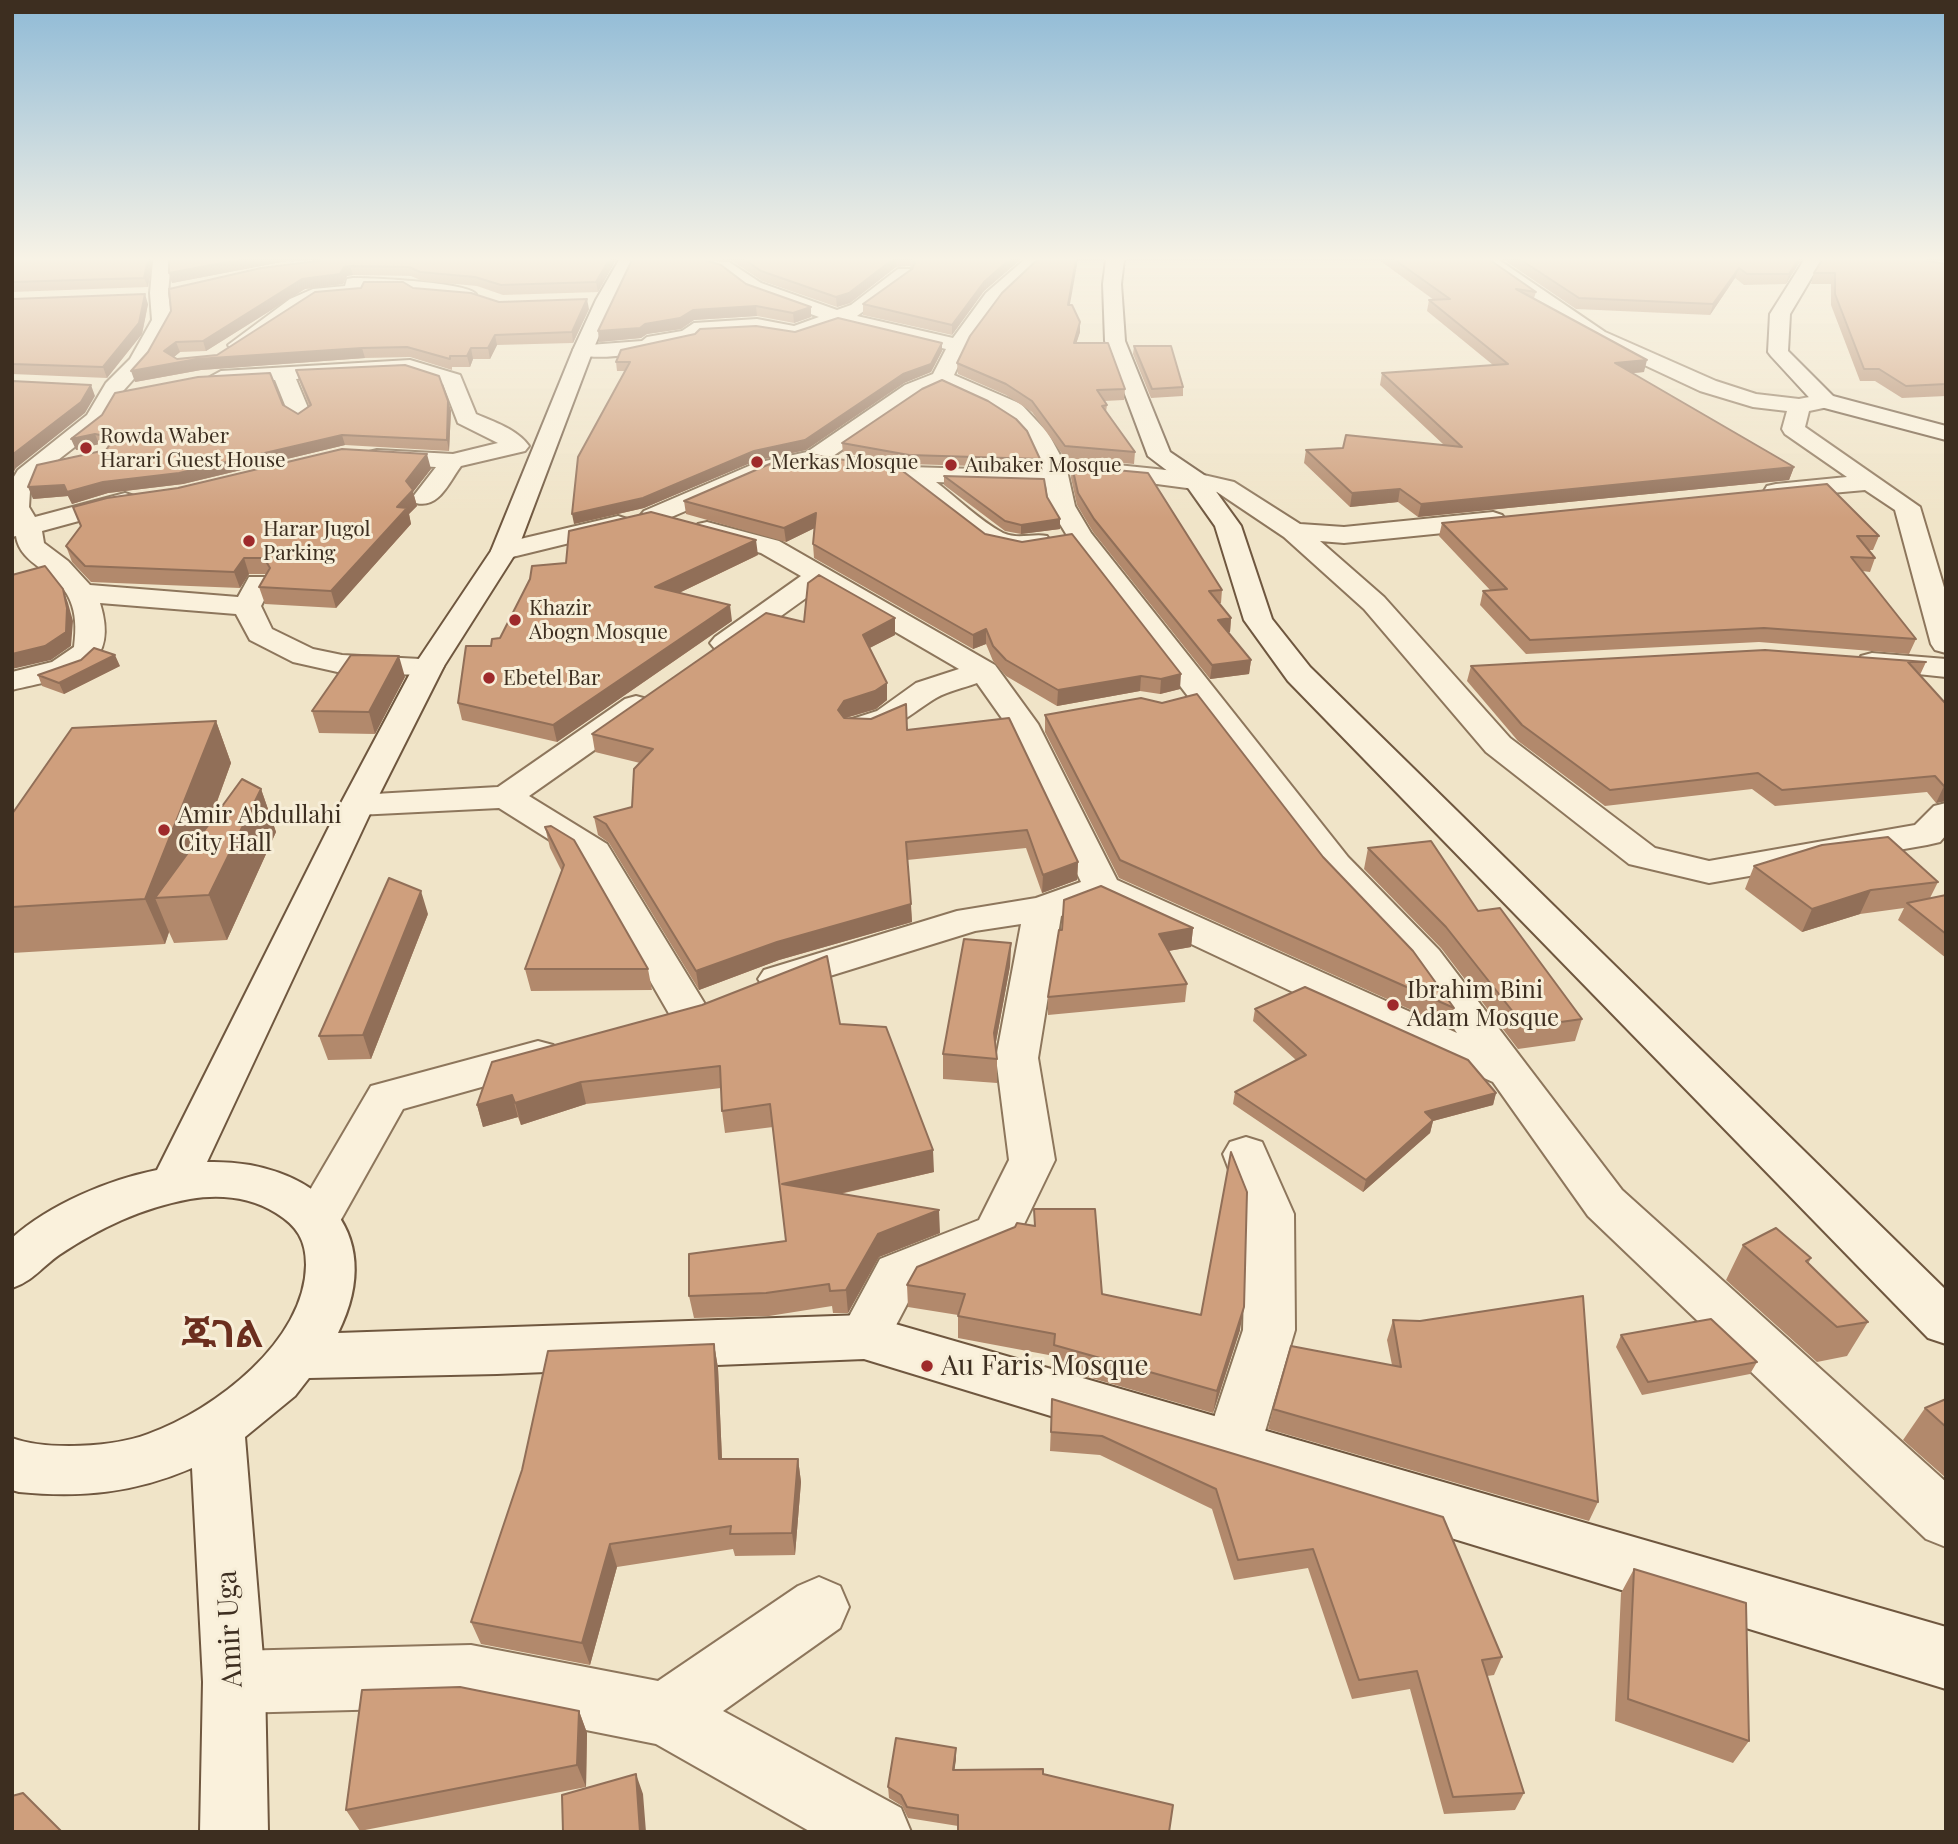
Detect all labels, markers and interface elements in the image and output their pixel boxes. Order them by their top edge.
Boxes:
place label: Rowda Waber Harari Guest House [100,423,286,473]
marker: Rowda Waber Harari Guest House [78,440,94,456]
place label: Merkas Mosque [771,449,918,475]
place label: Aubaker Mosque [965,452,1122,478]
marker: Merkas Mosque [749,454,765,470]
marker: Aubaker Mosque [943,457,959,473]
place label: Harar Jugol Parking [263,516,371,566]
marker: Harar Jugol Parking [241,533,257,549]
place label: Khazir Abogn Mosque [529,595,668,645]
marker: Khazir Abogn Mosque [507,612,523,628]
place label: Ebetel Bar [503,665,600,691]
marker: Ebetel Bar [481,670,497,686]
place label: Amir Abdullahi City Hall [178,802,341,858]
marker: Amir Abdullahi City Hall [156,822,172,838]
place label: Ibrahim Bini Adam Mosque [1407,977,1559,1033]
marker: Ibrahim Bini Adam Mosque [1385,997,1401,1013]
district label: ጁገል [181,1312,263,1358]
place label: Au Faris Mosque [941,1349,1149,1383]
marker: Au Faris Mosque [919,1358,935,1374]
street label: Amir Uga [210,1570,250,1688]

